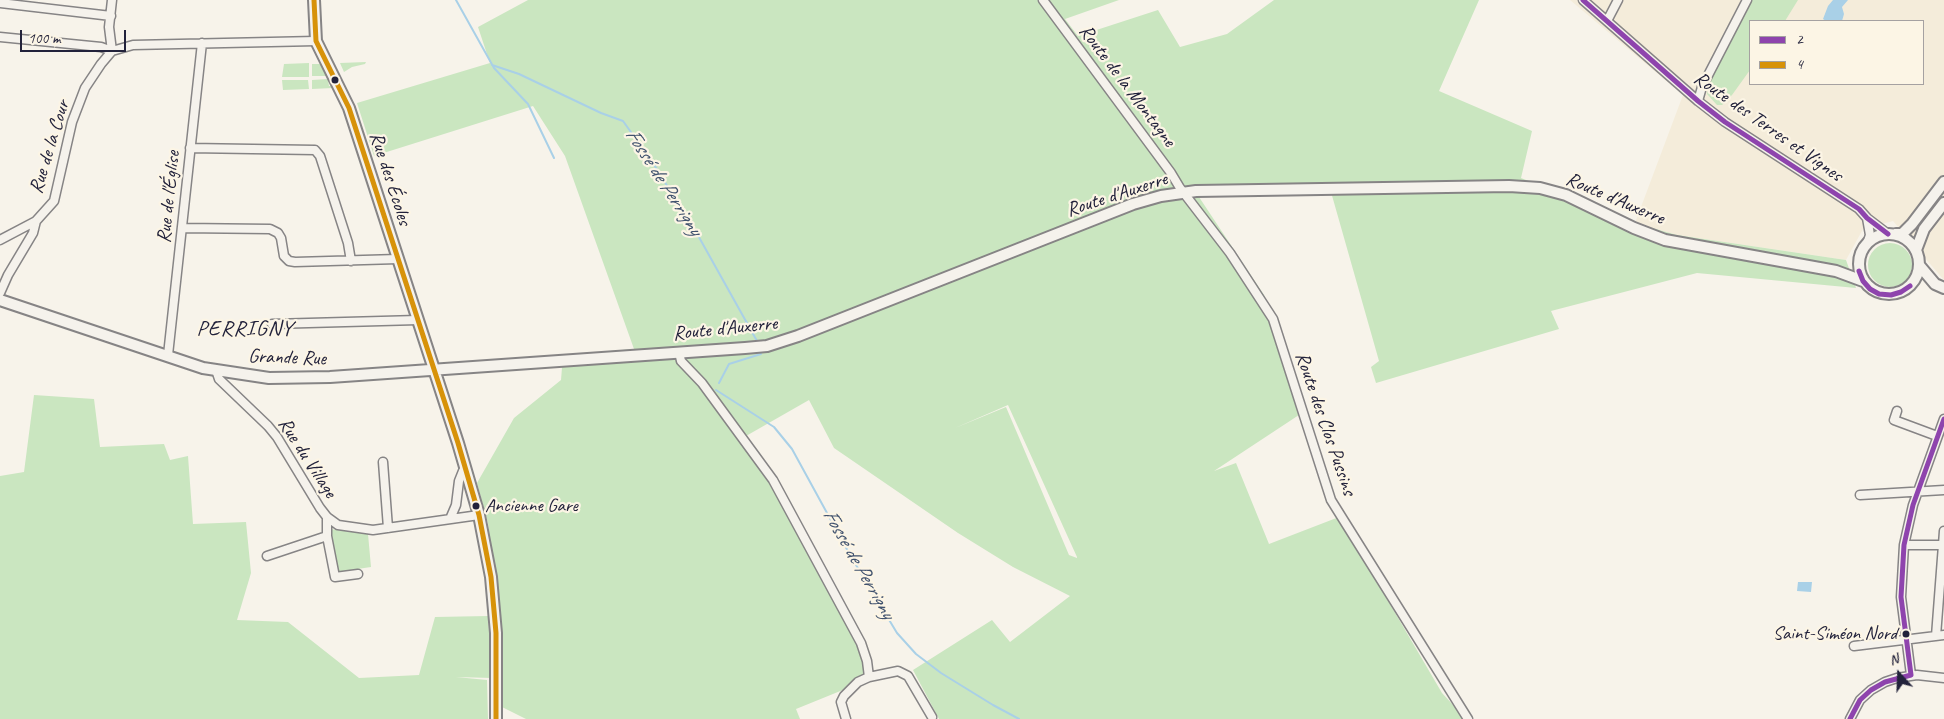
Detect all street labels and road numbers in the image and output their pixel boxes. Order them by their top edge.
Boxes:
street label: Route de la Montagne [1073,20,1181,152]
street label: Route des Terres et Vignes [1689,67,1847,187]
street label: Rue de la Cour [24,98,76,196]
street label: Rue des Écoles [364,129,416,229]
street label: Rue de l'Église [152,150,186,244]
street label: Route d'Auxerre [1063,167,1171,223]
street label: Route d'Auxerre [1562,167,1668,231]
street label: Route d'Auxerre [672,312,778,346]
street label: Grande Rue [248,345,326,371]
street label: Route des Clos Pussins [1289,349,1361,499]
street label: Rue du Village [272,413,342,503]

